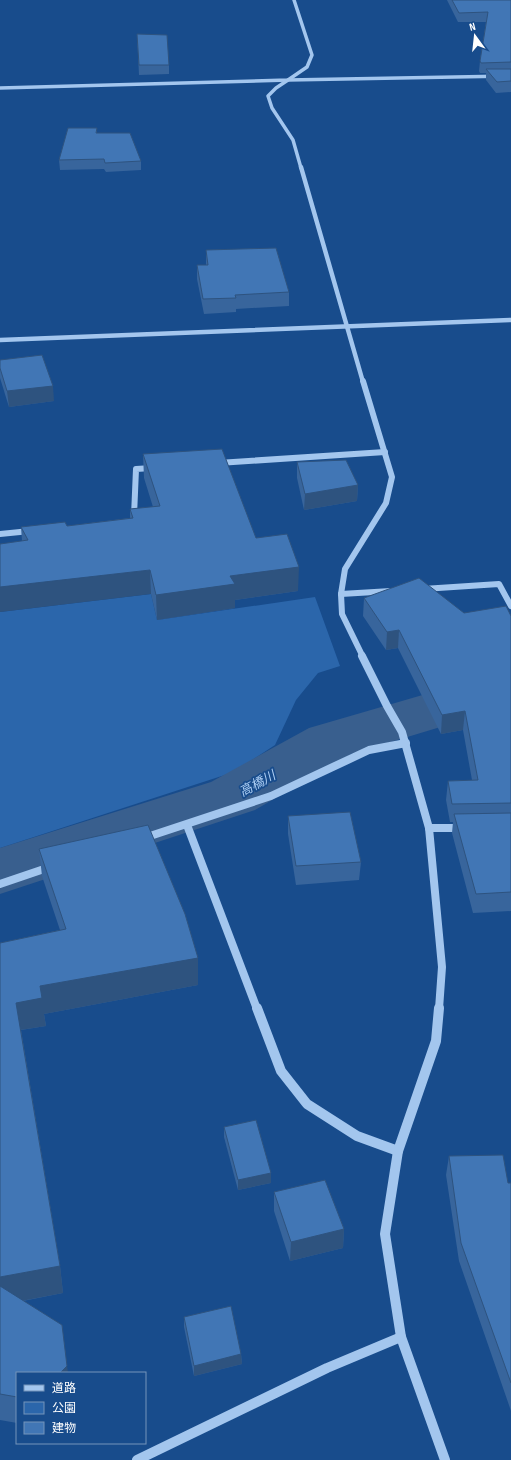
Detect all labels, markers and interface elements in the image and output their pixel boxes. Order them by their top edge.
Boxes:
north arrow [455,16,495,56]
text: N [468,20,477,34]
water label: 高橋川 [237,766,280,800]
legend [16,1372,146,1444]
text: 道路 [52,1381,76,1396]
text: 公園 [52,1401,76,1416]
text: 建物 [52,1421,76,1436]

